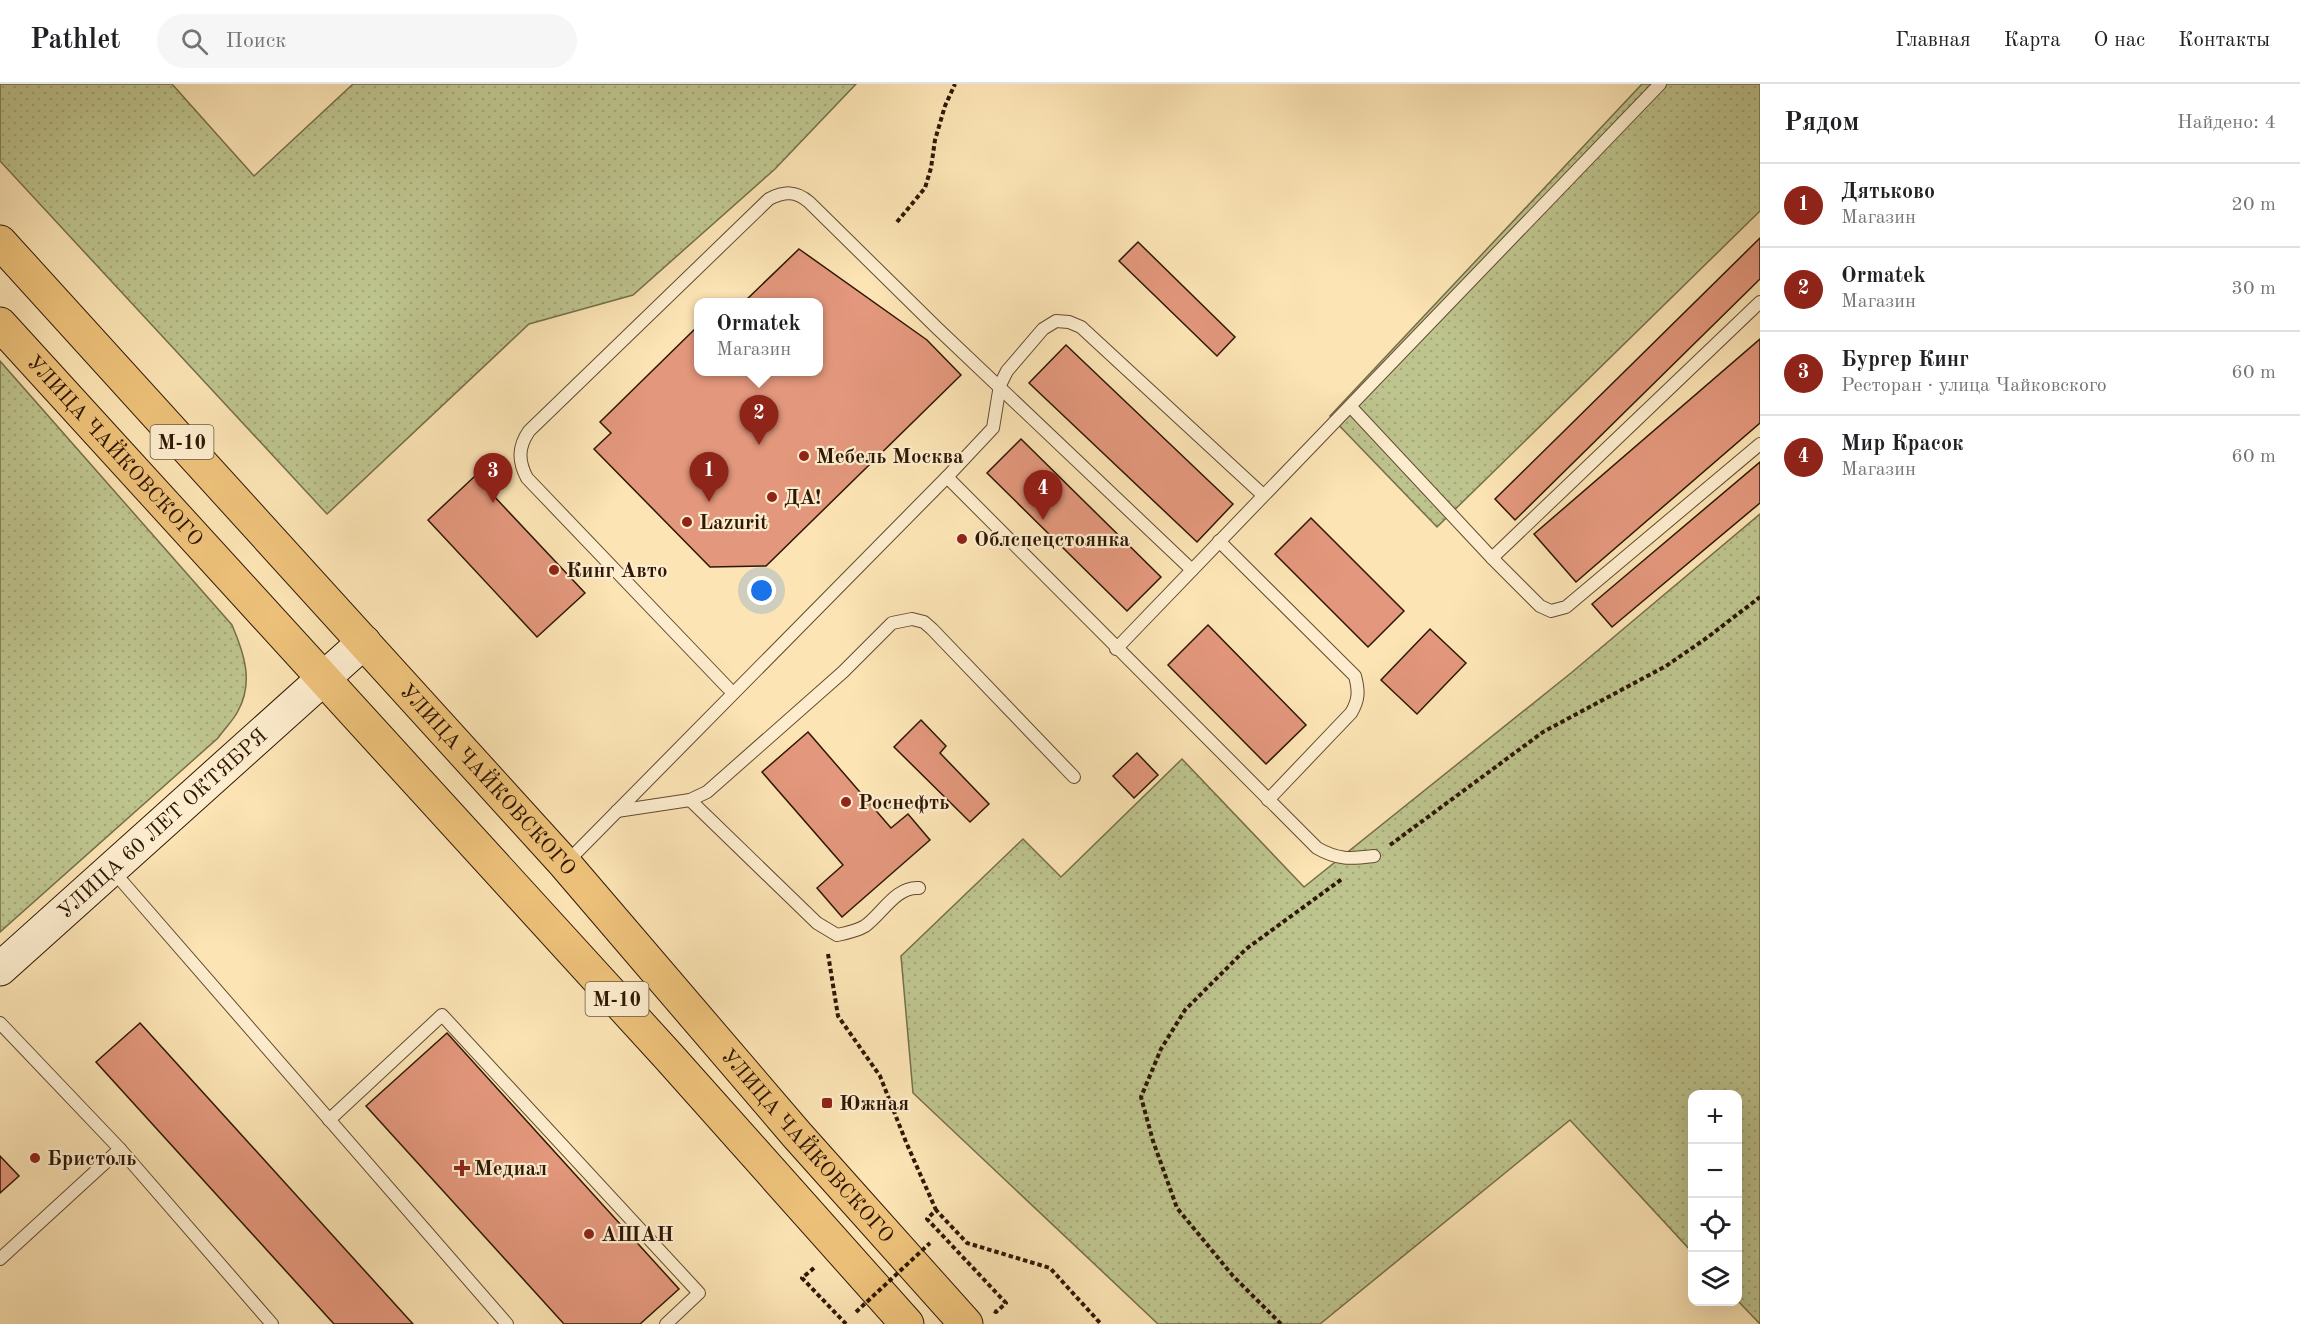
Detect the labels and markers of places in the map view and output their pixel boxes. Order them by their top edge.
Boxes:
pin: 2 [740,396,778,445]
place label: Мебель Москва [816,447,964,468]
marker: Мебель Москва [797,449,811,463]
pin: 1 [690,452,728,502]
pin: 3 [474,454,512,503]
pin: 4 [1024,470,1062,520]
place label: ДА! [784,488,821,509]
marker: ДА! [765,490,779,504]
place label: Lazurit [699,513,768,534]
marker: Lazurit [680,515,694,529]
place label: Облспецстоянка [974,530,1130,551]
marker: Облспецстоянка [955,532,969,546]
place label: Кинг Авто [566,561,668,582]
marker: Кинг Авто [547,563,561,577]
place label: Роснефть [858,793,949,814]
marker: Роснефть [839,795,853,809]
place label: Южная [839,1094,909,1115]
marker: Южная [820,1096,834,1110]
place label: Бристоль [47,1149,136,1170]
marker: Бристоль [28,1151,42,1165]
place label: Медиал [474,1159,547,1180]
marker: Медиал [455,1161,469,1175]
place label: AШАН [601,1225,674,1246]
marker: AШАН [582,1227,596,1241]

